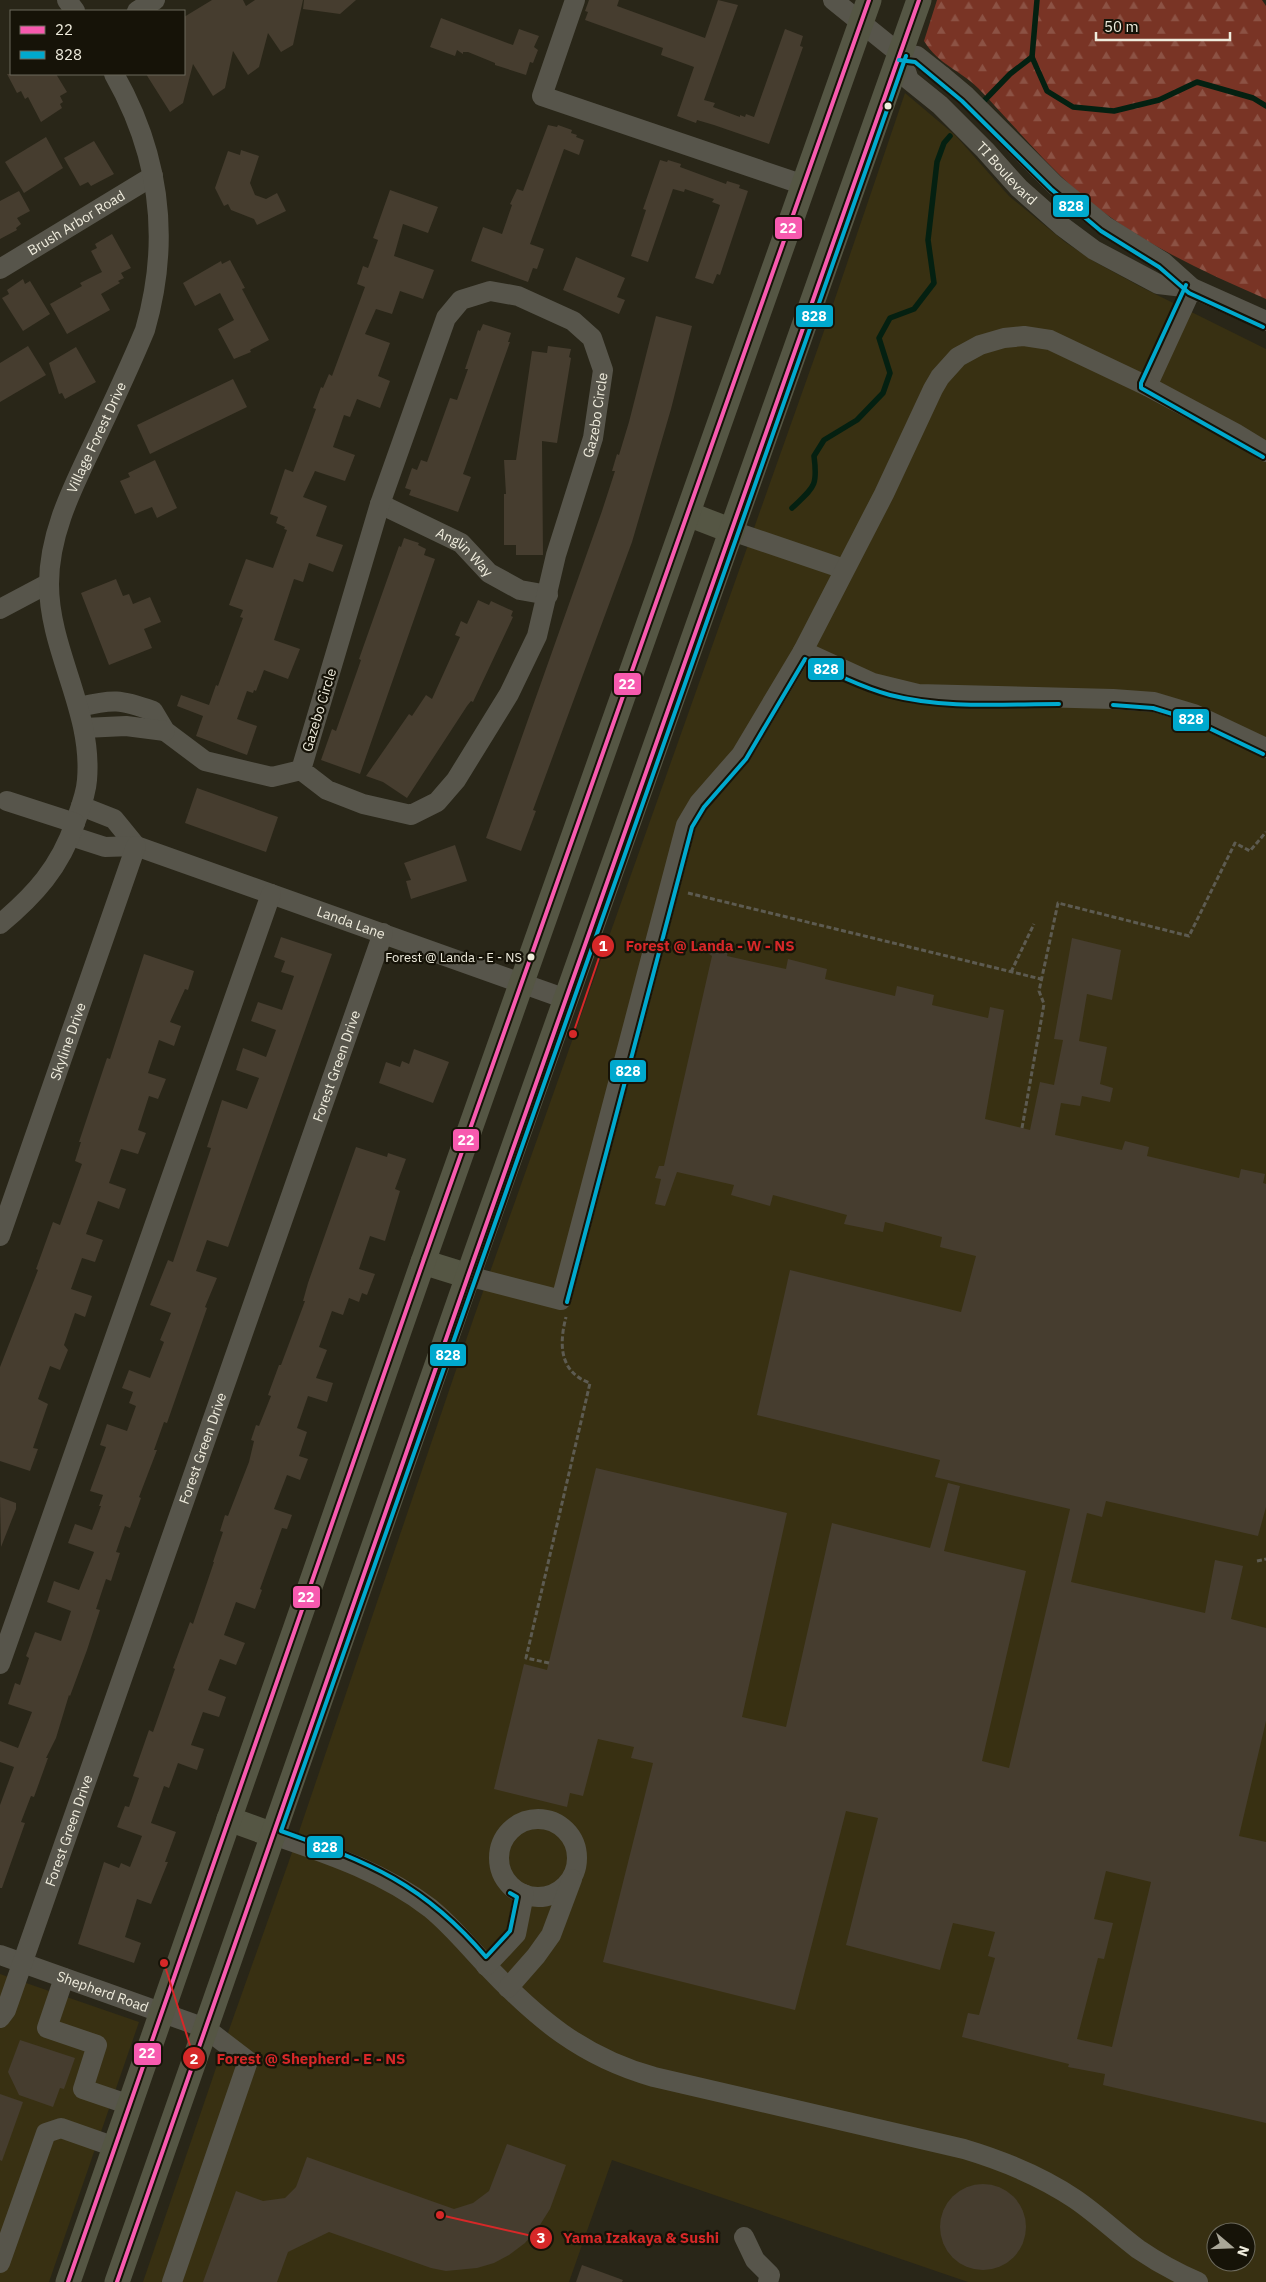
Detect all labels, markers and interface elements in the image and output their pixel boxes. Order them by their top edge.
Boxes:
legend [10,10,185,75]
scale bar [1096,10,1230,42]
text: 50 m [1104,17,1139,36]
text: 22 [55,20,73,39]
text: 828 [55,45,82,64]
unlabelled marker [883,101,893,111]
street label: TI Boulevard [973,138,1041,209]
street label: Brush Arbor Road [24,186,128,259]
line badge: 828 [1052,194,1090,218]
text: 828 [1058,197,1084,215]
line badge: 22 [774,216,803,240]
text: 22 [780,219,796,237]
line badge: 828 [795,304,834,328]
text: 828 [801,307,827,325]
street label: Gazebo Circle [578,371,612,460]
street label: Village Forest Drive [63,379,130,496]
street label: Anglin Way [433,523,497,581]
line badge: 828 [807,657,845,681]
text: 828 [813,660,839,678]
street label: Gazebo Circle [298,666,340,754]
line badge: 22 [613,672,642,696]
text: 22 [619,675,635,693]
line badge: 828 [1172,708,1210,732]
text: 828 [1178,710,1204,728]
street label: Landa Lane [314,902,388,943]
callout: Forest @ Landa - W - NS [590,931,804,961]
text: 1 [598,936,608,955]
text: Forest @ Landa - W - NS [625,936,795,955]
place label: Forest @ Landa - E - NS [385,949,522,966]
marker: Forest @ Landa - E - NS [526,952,536,962]
street label: Skyline Drive [46,1000,90,1083]
street label: Forest Green Drive [309,1008,364,1124]
line badge: 828 [609,1059,647,1083]
text: 828 [615,1062,641,1080]
line badge: 22 [452,1128,480,1152]
text: 22 [458,1131,474,1149]
line badge: 828 [429,1343,467,1367]
text: 828 [435,1346,461,1364]
street label: Forest Green Drive [175,1390,231,1507]
line badge: 22 [292,1585,321,1609]
text: 22 [298,1588,314,1606]
street label: Forest Green Drive [41,1772,97,1889]
line badge: 828 [306,1835,344,1859]
text: 828 [312,1838,338,1856]
street label: Shepherd Road [54,1967,151,2016]
line badge: 22 [133,2042,162,2066]
callout: Forest @ Shepherd - E - NS [181,2043,415,2073]
text: 22 [139,2044,155,2062]
text: 2 [189,2049,199,2068]
text: Forest @ Shepherd - E - NS [217,2049,405,2068]
north arrow [1206,2222,1256,2272]
callout: Yama Izakaya & Sushi [528,2223,729,2253]
text: 3 [536,2228,546,2247]
text: Yama Izakaya & Sushi [563,2228,719,2247]
text: N [1233,2244,1253,2259]

